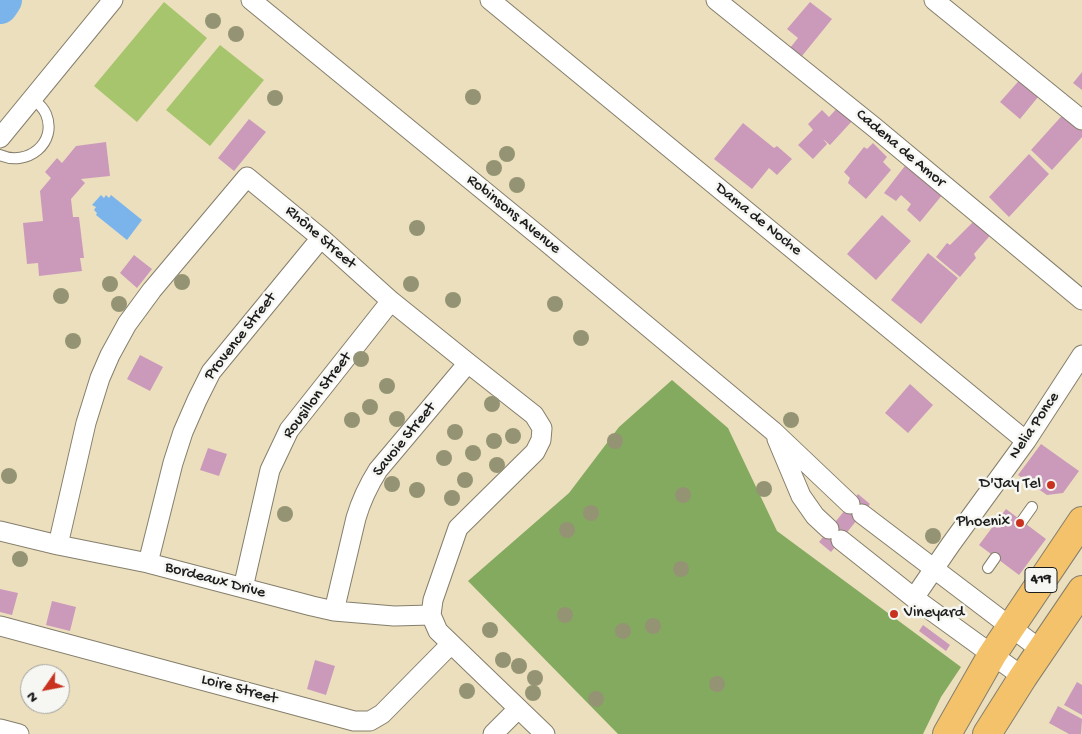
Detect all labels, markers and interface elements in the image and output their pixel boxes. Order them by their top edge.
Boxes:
street label: Cadena de Amor [851,106,949,192]
street label: Robinsons Avenue [462,171,564,259]
street label: Dama de Noche [711,179,805,261]
street label: Rhône Street [281,202,359,274]
street label: Provence Street [201,289,281,385]
street label: Rousillon Street [279,349,357,443]
street label: Nelia Ponce [1006,389,1064,463]
street label: Savoie Street [369,399,441,481]
place label: D'Jay Tel [980,475,1041,495]
marker: D'Jay Tel [1045,479,1057,491]
place label: Phoenix [957,513,1010,533]
marker: Phoenix [1014,517,1026,529]
street label: Bordeaux Drive [163,558,267,604]
road number: 419 [1025,568,1057,592]
place label: Vineyard [904,604,964,624]
marker: Vineyard [888,608,900,620]
north arrow [20,664,70,714]
street label: Loire Street [199,671,279,709]
text: N [23,688,42,705]

